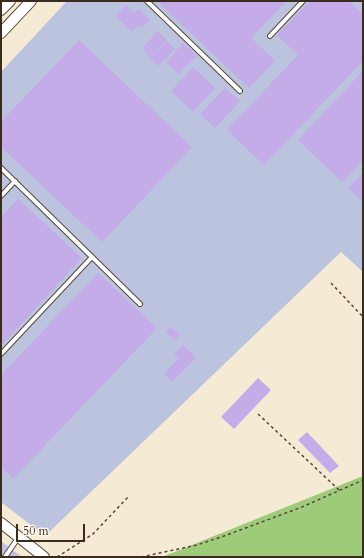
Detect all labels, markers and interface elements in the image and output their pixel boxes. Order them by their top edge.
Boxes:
scale bar [18,516,87,542]
text: 50 m [23,523,49,539]

